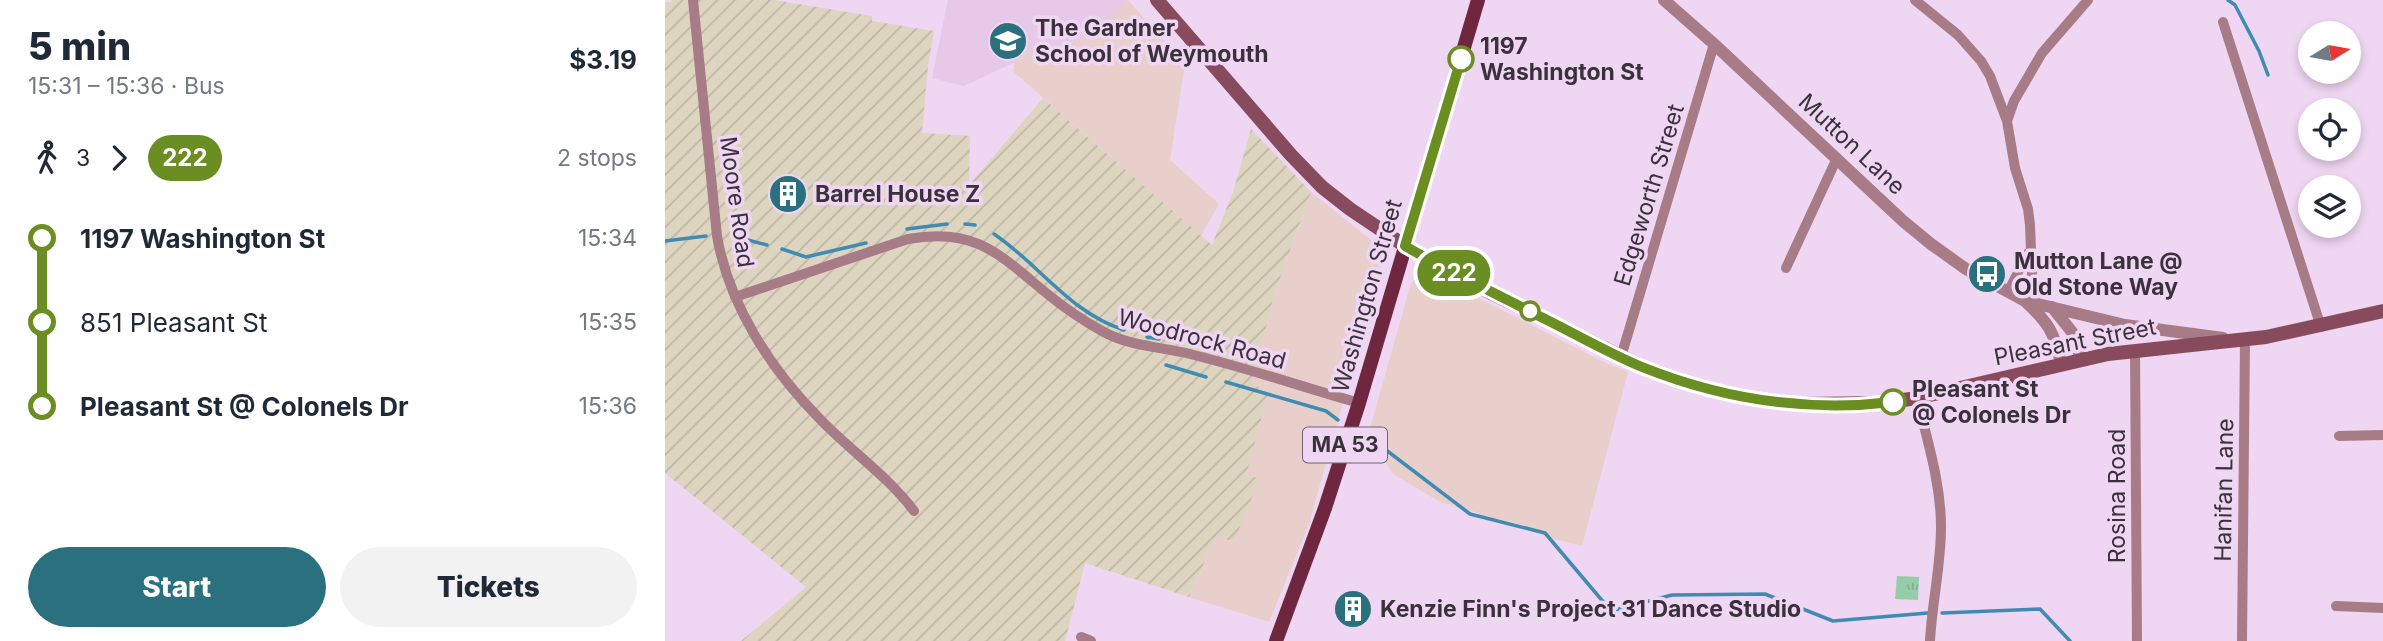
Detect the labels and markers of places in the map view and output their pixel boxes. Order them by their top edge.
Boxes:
place label: The Gardner School of Weymouth [1035,14,1269,68]
school or university icon: The Gardner School of Weymouth [987,20,1029,62]
place label: 1197 Washington St [1480,32,1644,86]
marker: 1197 Washington St [1448,46,1474,72]
building icon: Barrel House Z [767,173,809,215]
place label: Barrel House Z [815,180,980,208]
place label: Mutton Lane @ Old Stone Way [2014,247,2183,301]
bus stop icon: Mutton Lane @ Old Stone Way [1966,253,2008,295]
unlabelled marker [1520,301,1540,321]
place label: Pleasant St @ Colonels Dr [1912,375,2071,429]
marker: Pleasant St @ Colonels Dr [1880,389,1906,415]
building icon: Kenzie Finn's Project 31 Dance Studio [1332,588,1374,630]
place label: Kenzie Finn's Project 31 Dance Studio [1380,595,1801,623]

